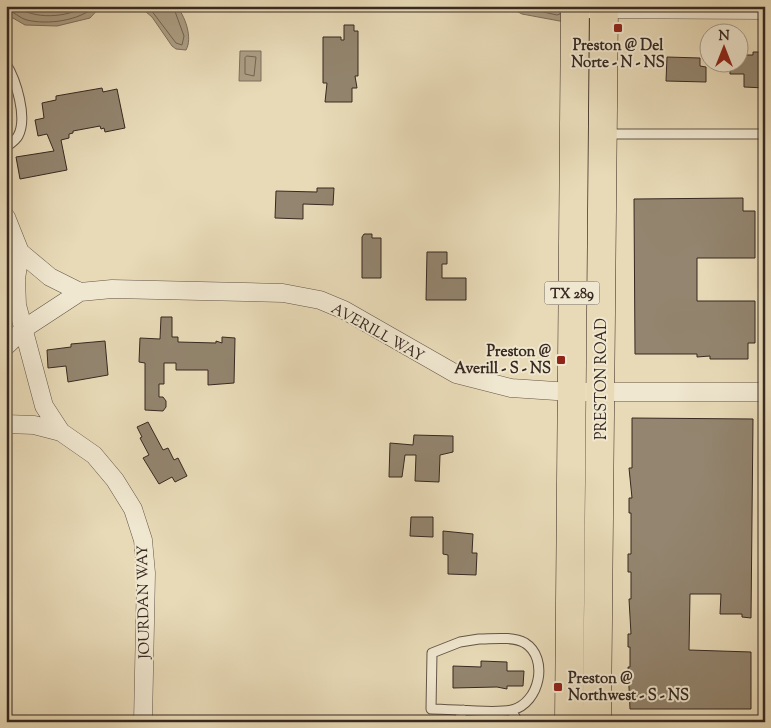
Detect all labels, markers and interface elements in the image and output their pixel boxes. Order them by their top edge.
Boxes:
marker: Preston @ Del Norte - N - NS [612,22,624,34]
north arrow [698,22,748,72]
text: N [718,27,730,47]
place label: Preston @ Del Norte - N - NS [571,36,665,74]
road number: TX 289 [544,282,600,304]
street label: AVERILL WAY [327,299,428,368]
street label: PRESTON ROAD [592,318,613,440]
place label: Preston @ Averill - S - NS [454,342,551,380]
marker: Preston @ Averill - S - NS [555,354,567,366]
street label: JOURDAN WAY [133,545,156,660]
place label: Preston @ Northwest - S - NS [568,669,689,707]
marker: Preston @ Northwest - S - NS [552,681,564,693]

